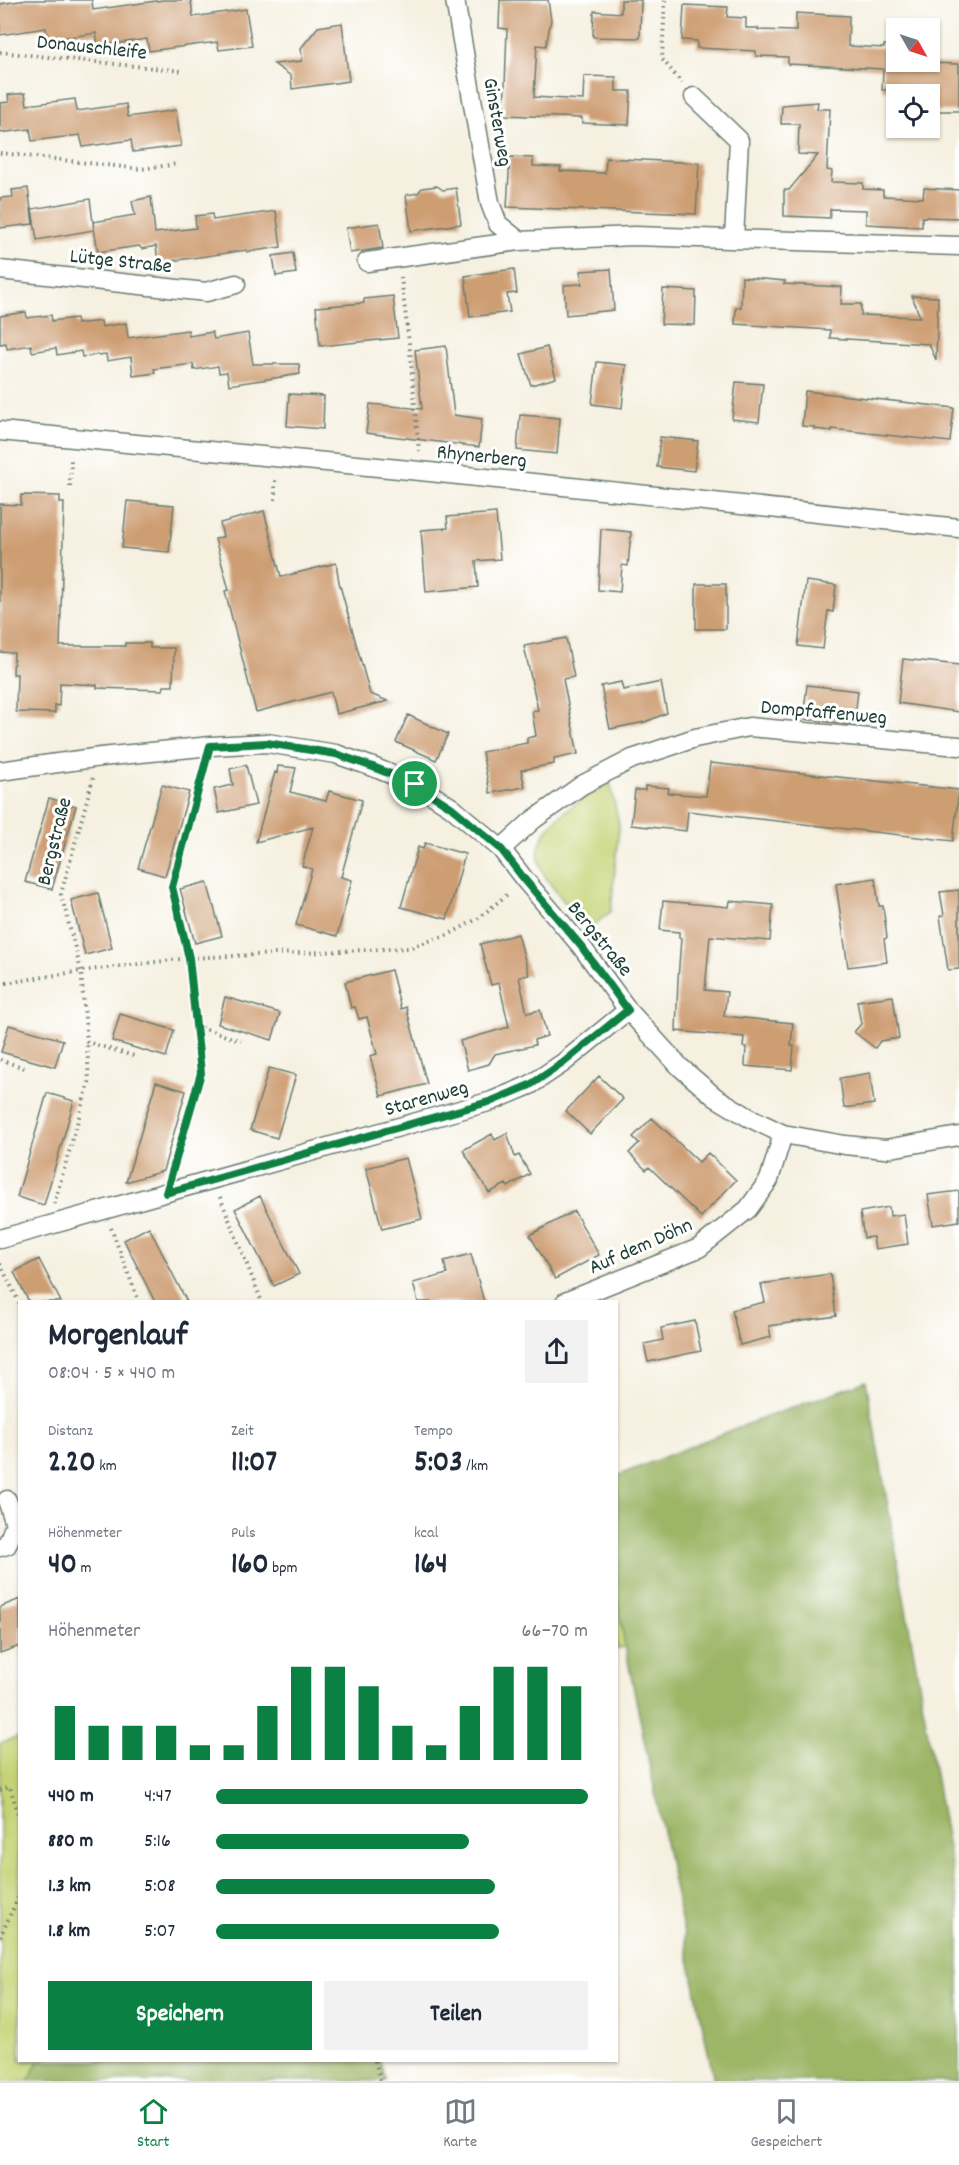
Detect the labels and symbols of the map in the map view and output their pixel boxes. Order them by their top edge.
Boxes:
north arrow [886,18,940,72]
street label: Donauschleife [35,28,148,70]
street label: Ginsterweg [473,76,519,169]
street label: Lütge Straße [68,243,173,283]
street label: Rhynerberg [435,438,528,478]
street label: Dompfaffenweg [759,694,888,734]
pin [389,758,440,809]
street label: Bergstraße [31,795,81,889]
street label: Bergstraße [559,896,639,984]
street label: Starenweg [382,1074,472,1126]
street label: Auf dem Döhn [585,1212,698,1284]

